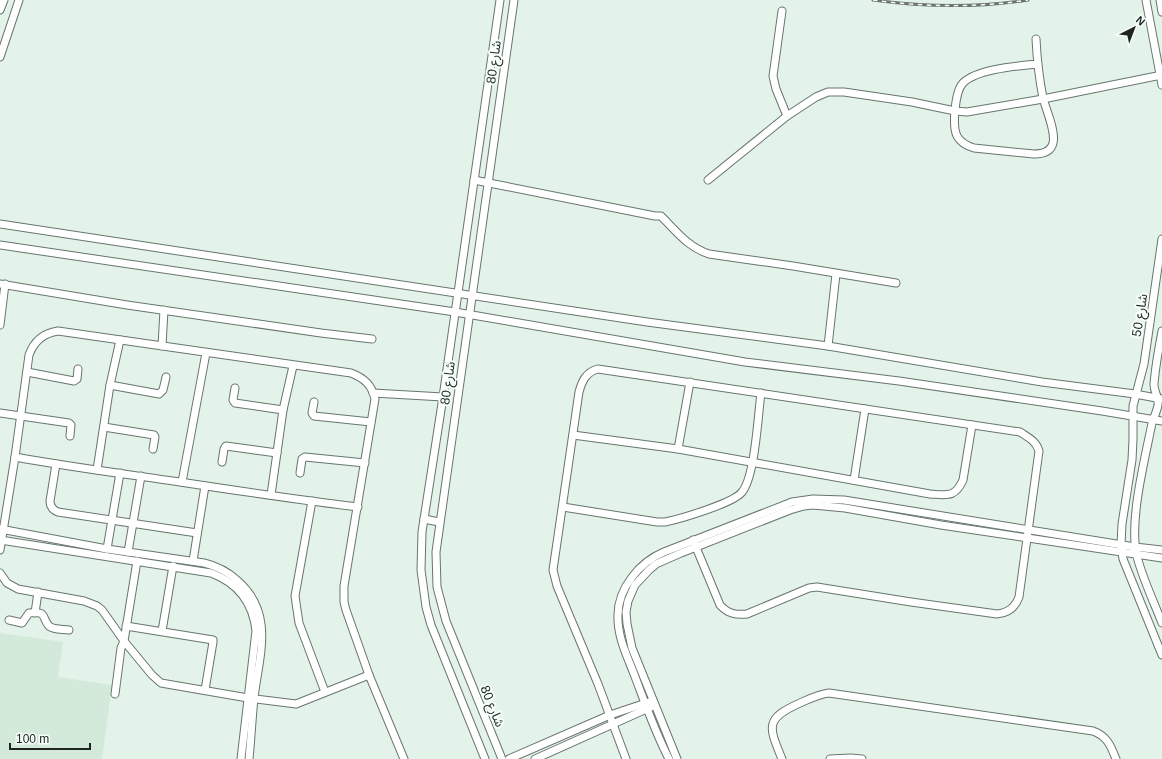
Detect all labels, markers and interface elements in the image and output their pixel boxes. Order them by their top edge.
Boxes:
north arrow [1114,8,1154,48]
text: N [1134,13,1148,28]
street label: شارع 80 [483,40,507,85]
street label: شارع 50 [1129,292,1153,338]
street label: شارع 80 [437,361,461,406]
street label: شارع 80 [475,683,508,730]
scale bar [10,725,90,751]
text: 100 m [16,732,49,746]

